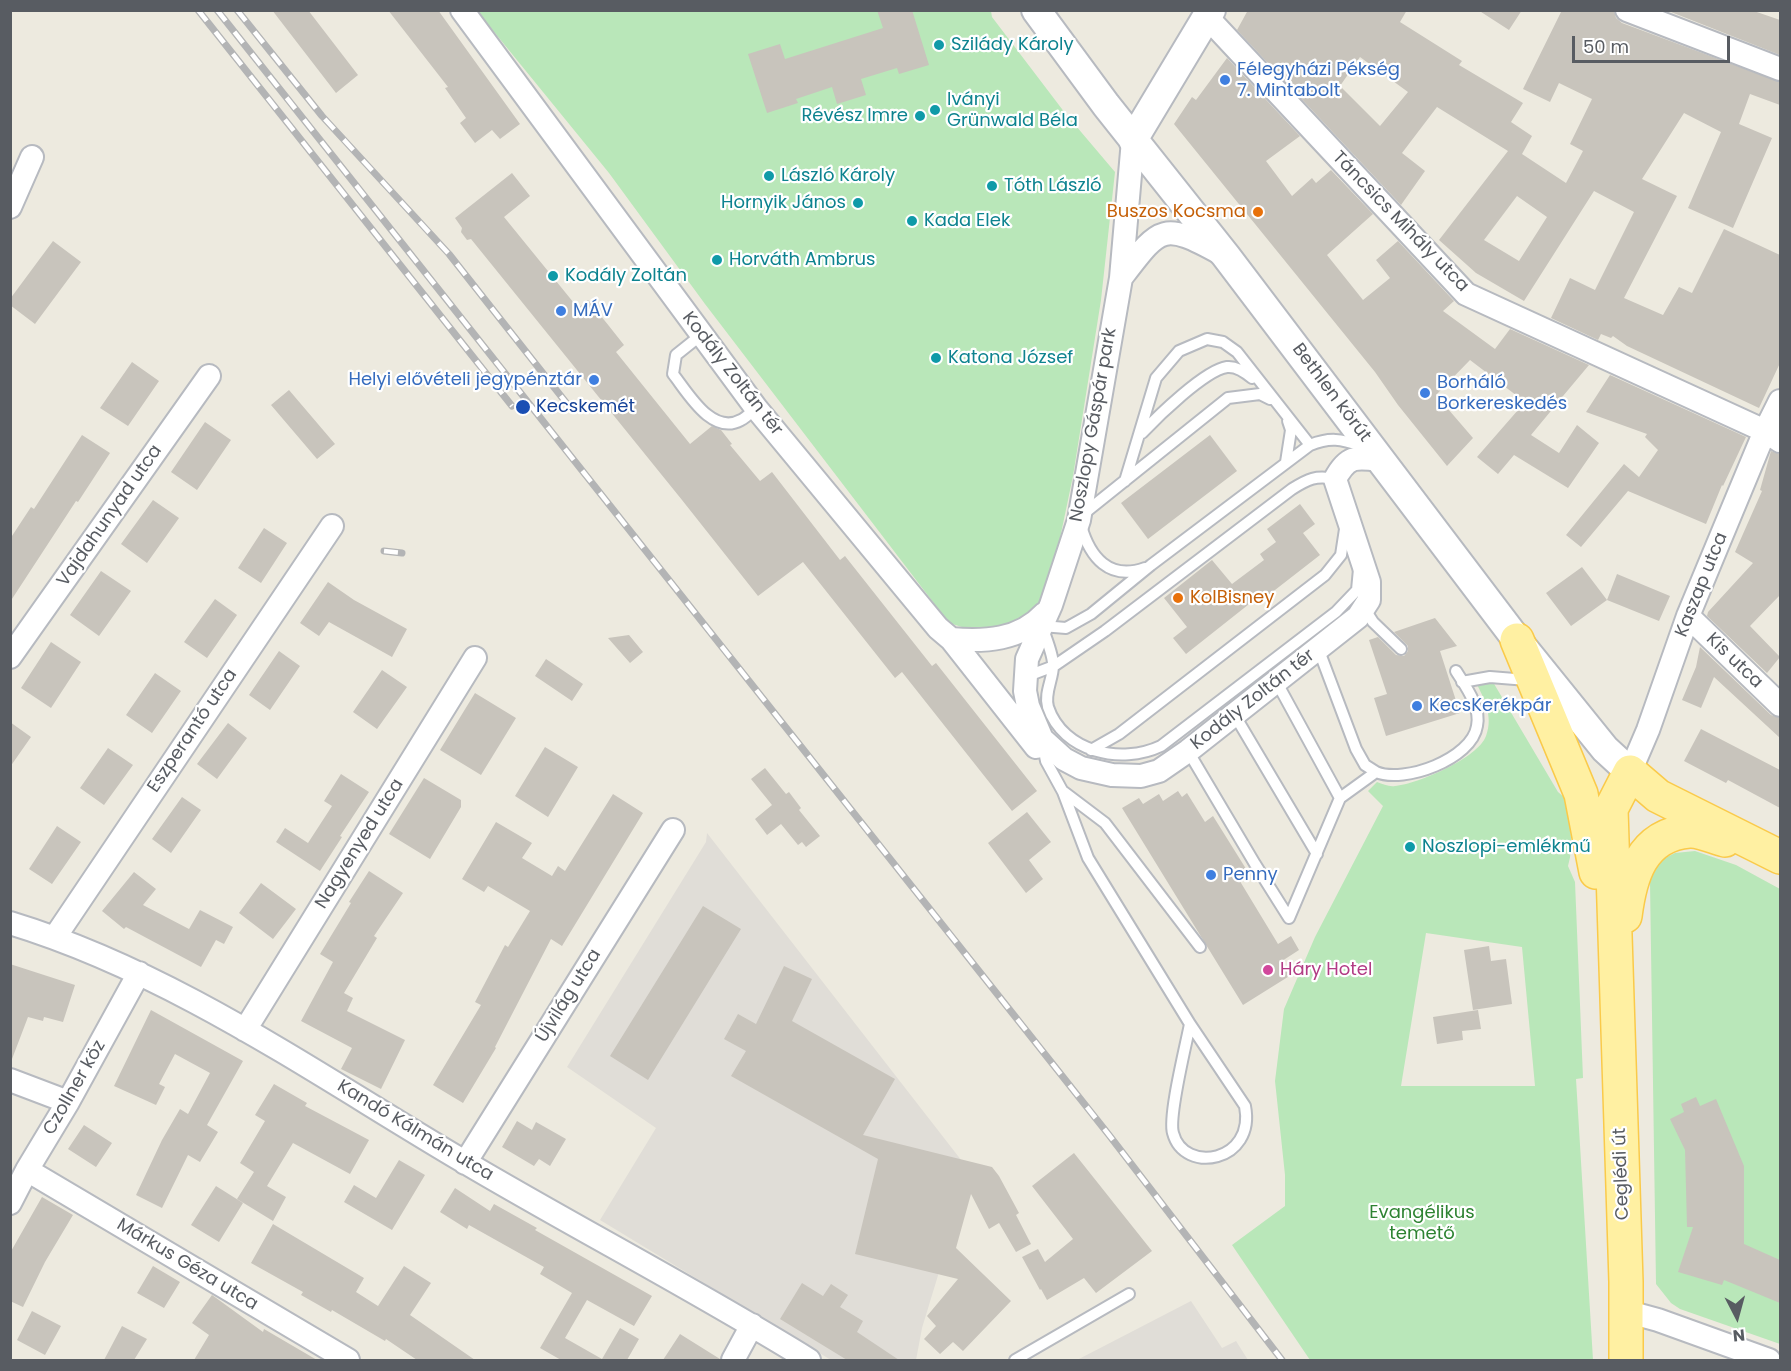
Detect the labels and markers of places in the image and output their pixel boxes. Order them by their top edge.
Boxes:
place label: Szilády Károly [951,34,1074,56]
marker: Szilády Károly [932,38,946,52]
place label: Félegyházi Pékség 7. Mintabolt [1237,59,1400,101]
marker: Félegyházi Pékség 7. Mintabolt [1218,73,1232,87]
place label: Iványi Grünwald Béla [947,89,1078,132]
marker: Iványi Grünwald Béla [928,103,942,117]
place label: Révész Imre [801,105,908,127]
marker: Révész Imre [913,109,927,123]
place label: László Károly [781,165,895,187]
marker: László Károly [762,169,776,183]
place label: Tóth László [1004,175,1102,197]
marker: Tóth László [985,179,999,193]
place label: Hornyik János [721,192,846,214]
marker: Hornyik János [851,196,865,210]
place label: Buszos Kocsma [1107,201,1246,223]
marker: Buszos Kocsma [1251,205,1265,219]
place label: Kada Elek [924,210,1010,232]
marker: Kada Elek [905,214,919,228]
place label: Horváth Ambrus [729,249,875,271]
marker: Horváth Ambrus [710,253,724,267]
place label: Kodály Zoltán [565,265,687,287]
marker: Kodály Zoltán [546,269,560,283]
place label: MÁV [573,300,613,322]
marker: MÁV [554,304,568,318]
place label: Katona József [948,347,1073,369]
marker: Katona József [929,351,943,365]
place label: Helyi elővételi jegypénztár [348,369,582,391]
place label: Borháló Borkereskedés [1437,372,1567,415]
marker: Helyi elővételi jegypénztár [587,373,601,387]
marker: Borháló Borkereskedés [1418,386,1432,400]
place label: Kecskemét [536,396,635,418]
marker: Kecskemét [514,398,532,416]
place label: KolBisney [1190,587,1274,609]
marker: KolBisney [1171,591,1185,605]
place label: KecsKerékpár [1429,695,1551,717]
marker: KecsKerékpár [1410,699,1424,713]
place label: Noszlopi-emlékmű [1422,836,1591,858]
marker: Noszlopi-emlékmű [1403,840,1417,854]
place label: Penny [1223,864,1278,886]
marker: Penny [1204,868,1218,882]
place label: Háry Hotel [1280,959,1372,981]
marker: Háry Hotel [1261,963,1275,977]

